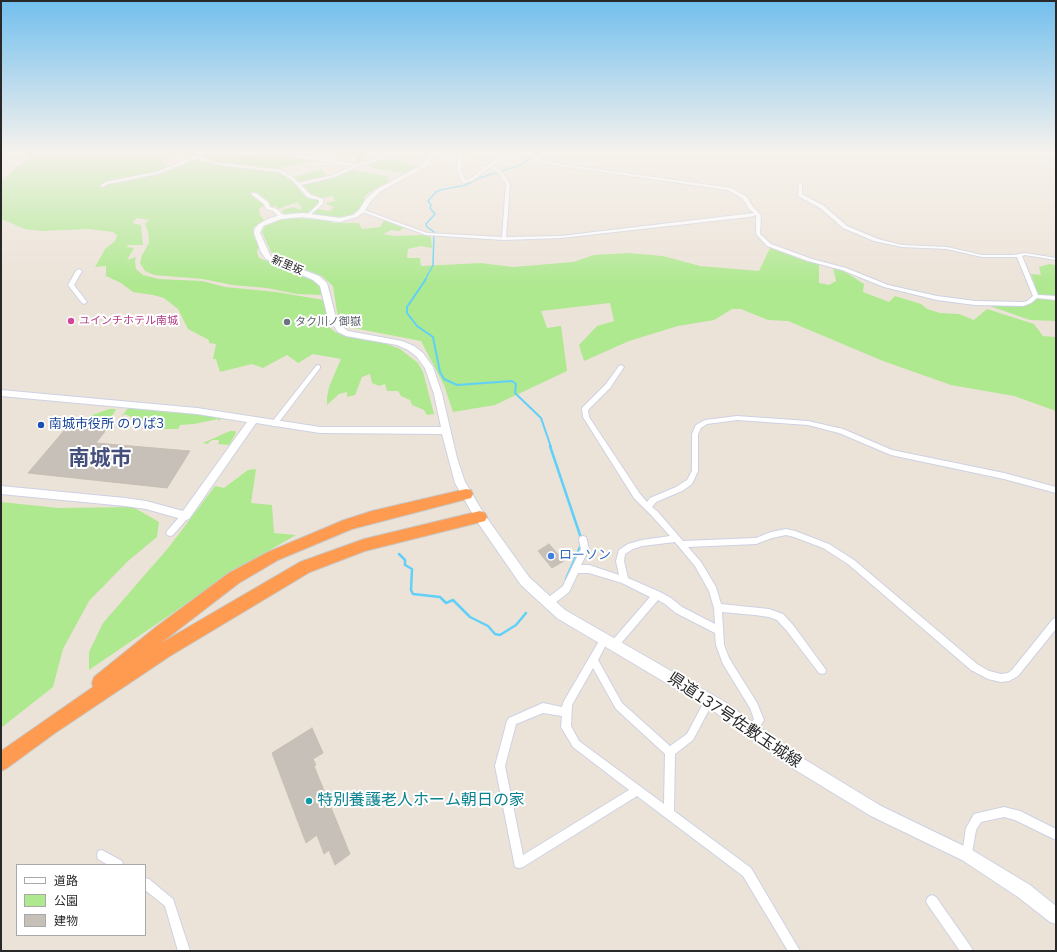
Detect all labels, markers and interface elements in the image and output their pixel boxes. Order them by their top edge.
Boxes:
street label: 新里坂 [269,253,305,279]
place label: ユインチホテル南城 [79,314,178,328]
place label: タク川ノ御嶽 [295,315,361,329]
marker: ユインチホテル南城 [66,316,76,326]
marker: タク川ノ御嶽 [282,317,292,327]
place label: 南城市役所 のりば3 [49,417,164,433]
marker: 南城市役所 のりば3 [36,420,46,430]
district label: 南城市 [69,447,131,473]
place label: ローソン [559,548,611,564]
marker: ローソン [546,551,556,561]
street label: 県道137号佐敷玉城線 [664,669,804,773]
place label: 特別養護老人ホーム朝日の家 [317,791,525,811]
marker: 特別養護老人ホーム朝日の家 [304,796,314,806]
legend [16,864,146,936]
text: 道路 [54,873,78,889]
text: 公園 [54,893,78,909]
text: 建物 [54,913,78,929]

